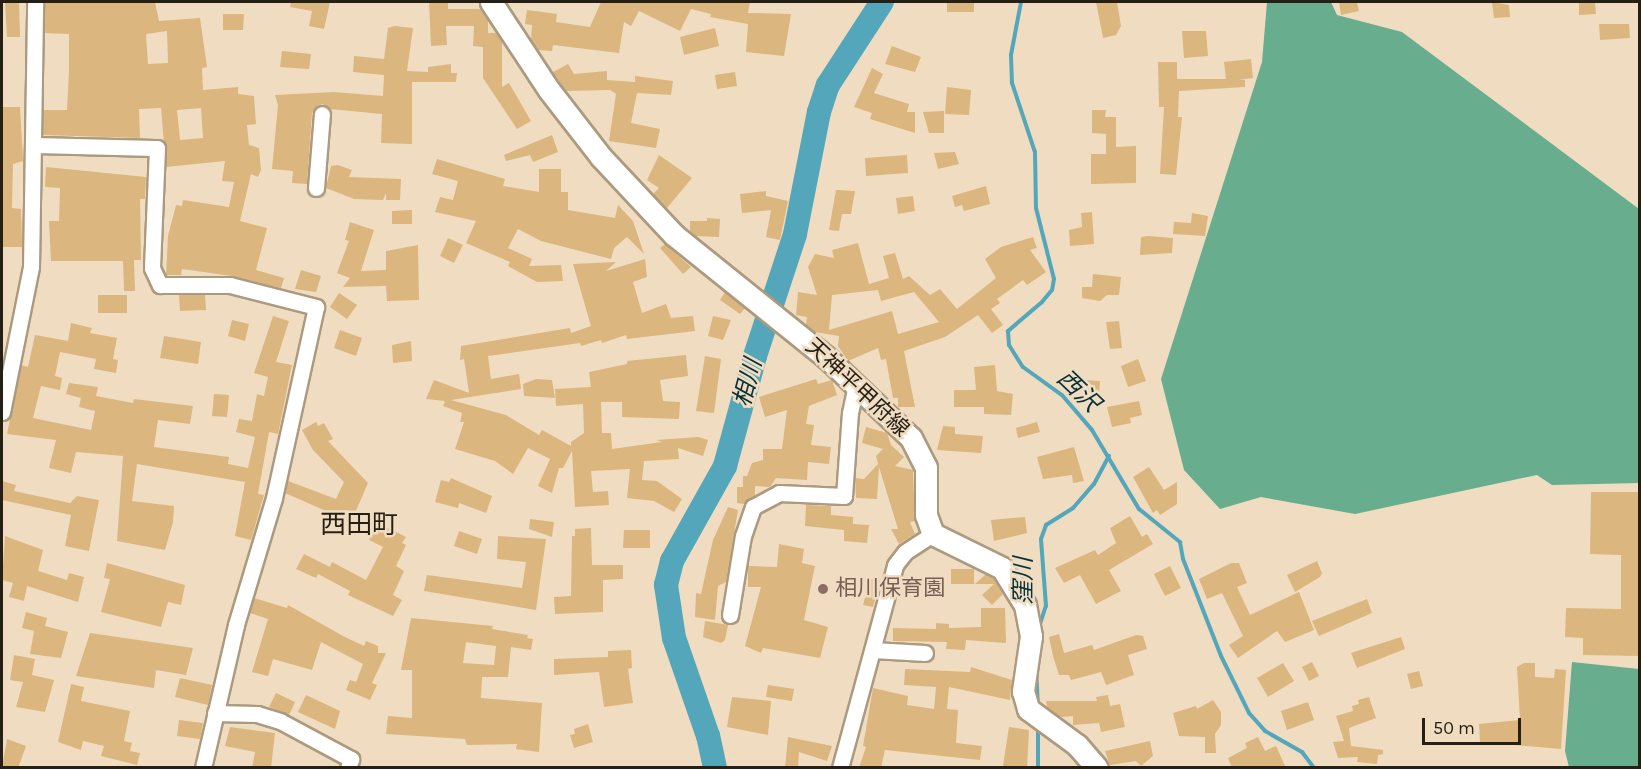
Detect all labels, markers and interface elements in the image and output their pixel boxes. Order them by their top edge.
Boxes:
street label: 天神平甲府線 [800,333,914,443]
water label: 相川 [728,356,768,410]
water label: 西沢 [1051,364,1105,418]
district label: 西田町 [320,509,398,541]
water label: 窪川 [1010,557,1038,605]
place label: 相川保育園 [835,576,945,602]
marker: 相川保育園 [816,582,830,596]
scale bar [1425,706,1524,744]
text: 50 m [1433,717,1475,739]

